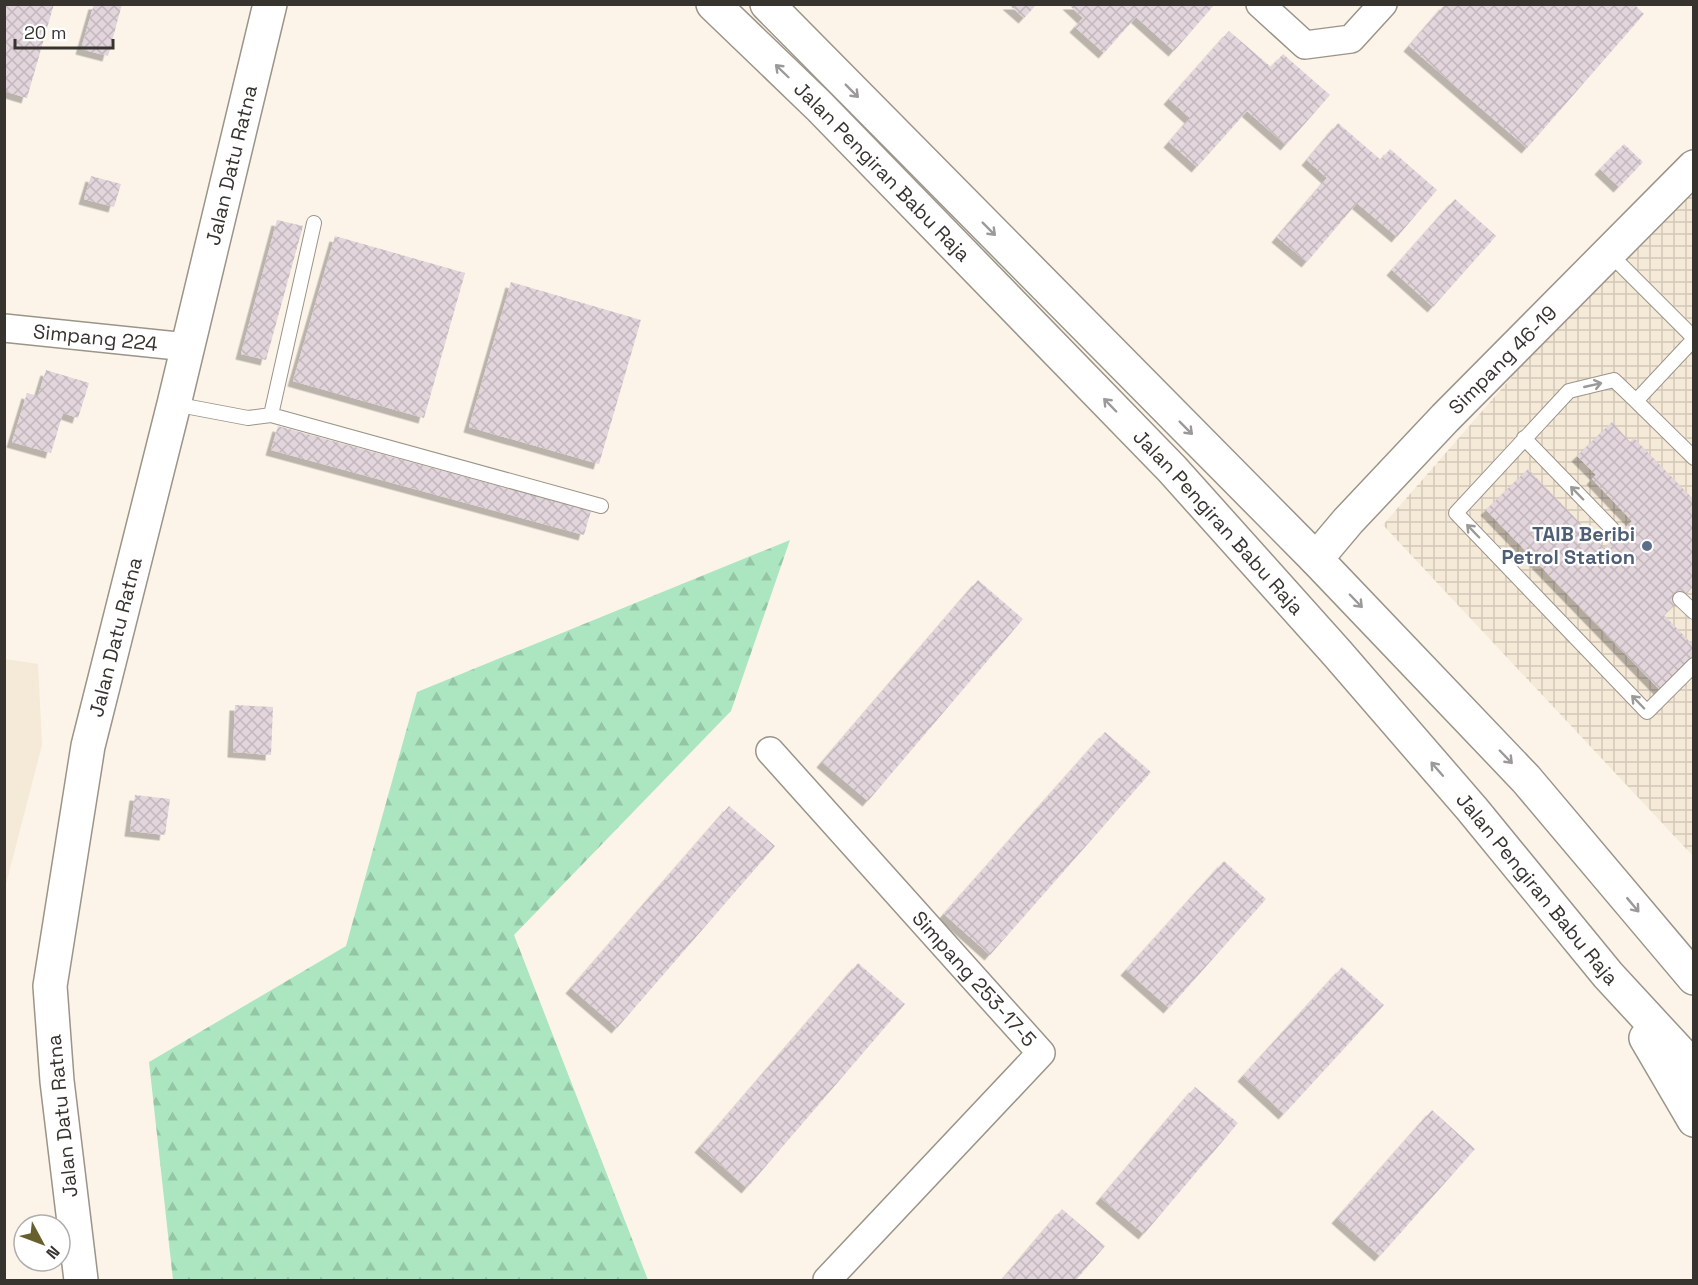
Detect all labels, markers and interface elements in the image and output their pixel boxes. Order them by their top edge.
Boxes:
scale bar [15,12,112,50]
text: 20 m [24,21,67,44]
one-way arrow [775,64,790,78]
street label: Jalan Pengiran Babu Raja [788,76,976,267]
street label: Jalan Datu Ratna [200,82,263,248]
one-way arrow [845,83,860,98]
one-way arrow [982,222,997,237]
street label: Simpang 46-19 [1443,300,1562,420]
street label: Simpang 224 [32,318,159,357]
one-way arrow [1583,379,1602,390]
one-way arrow [1103,398,1117,413]
one-way arrow [1178,420,1193,435]
street label: Jalan Pengiran Babu Raja [1128,424,1310,620]
one-way arrow [1570,485,1585,500]
place label: TAIB Beribi Petrol Station [1502,521,1635,570]
one-way arrow [1466,524,1480,539]
marker: TAIB Beribi Petrol Station [1640,539,1654,553]
street label: Jalan Datu Ratna [83,554,148,720]
one-way arrow [1349,593,1363,608]
one-way arrow [1630,694,1645,709]
one-way arrow [1498,750,1513,765]
one-way arrow [1430,762,1444,777]
street label: Jalan Pengiran Babu Raja [1450,787,1624,991]
one-way arrow [1626,897,1640,912]
street label: Simpang 253-17-5 [907,905,1042,1052]
street label: Jalan Datu Ratna [41,1033,83,1199]
north arrow [12,1213,72,1273]
text: N [41,1242,64,1263]

